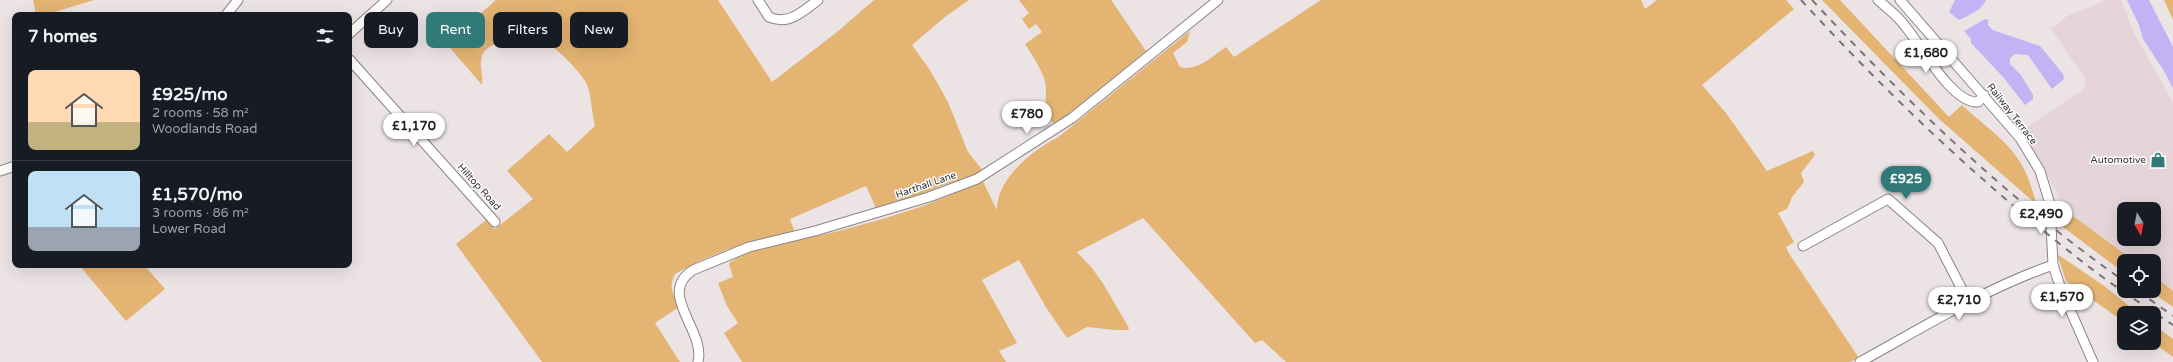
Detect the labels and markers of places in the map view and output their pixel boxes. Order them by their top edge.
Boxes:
pin: £1,680 [1893,40,1959,74]
pin: £780 [1003,101,1051,135]
pin: £1,170 [381,113,447,147]
shop icon: Automotive [2149,151,2167,169]
place label: Automotive [2090,154,2146,166]
pin: £925 [1882,166,1930,200]
pin: £2,490 [2008,201,2074,235]
pin: £1,570 [2029,284,2095,318]
pin: £2,710 [1926,287,1992,321]

